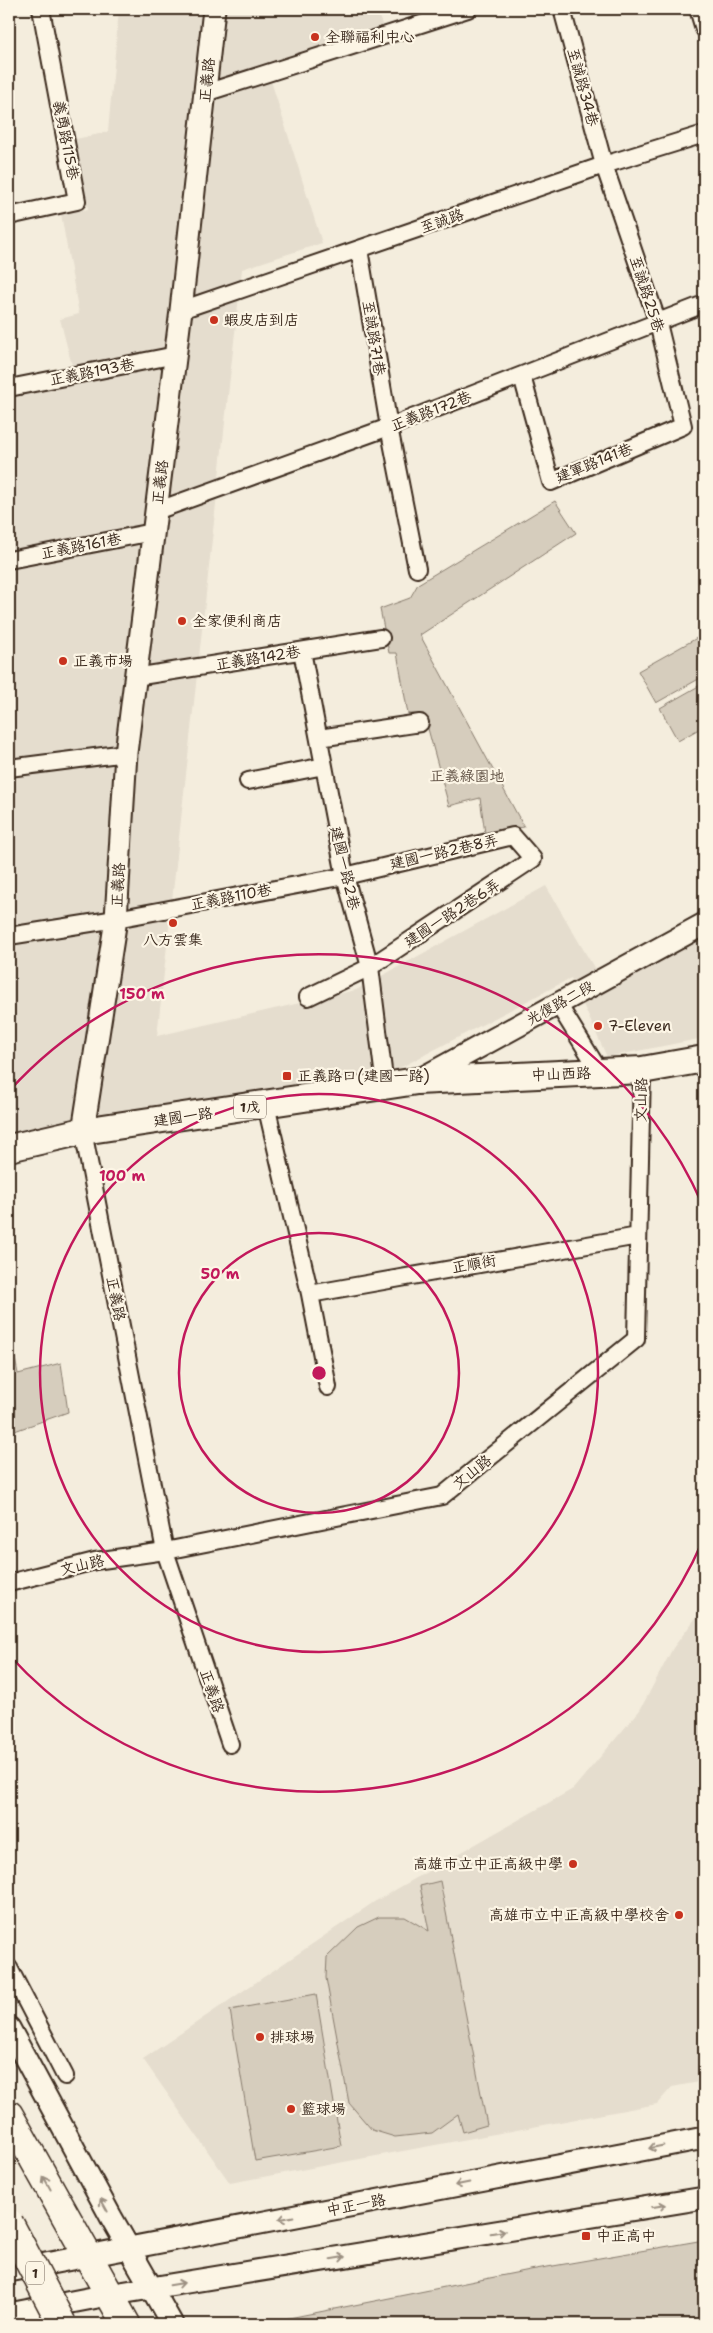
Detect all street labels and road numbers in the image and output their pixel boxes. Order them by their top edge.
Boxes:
street label: 至誠路34巷 [563,46,603,128]
street label: 正義路 [195,57,219,103]
street label: 義勇路115巷 [48,98,84,182]
street label: 至誠路 [417,204,467,238]
street label: 至誠路25巷 [625,253,669,335]
street label: 至誠路71巷 [358,299,390,377]
street label: 正義路193巷 [48,354,136,390]
street label: 正義路172巷 [388,386,474,436]
street label: 建軍路141巷 [552,438,636,488]
street label: 正義路 [147,458,173,506]
street label: 正義路161巷 [39,528,123,564]
street label: 正義路142巷 [214,641,302,675]
street label: 建國一路2巷 [326,824,364,912]
street label: 建國一路2巷8弄 [388,830,500,874]
street label: 正義路 [107,862,129,908]
street label: 建國一路2巷6弄 [400,874,504,952]
street label: 正義路110巷 [189,879,273,915]
street label: 光復路二段 [522,976,598,1030]
street label: 中山西路 [531,1063,591,1085]
street label: 文山路 [631,1077,651,1123]
road number: 1戊 [234,1096,266,1118]
street label: 建國一路 [152,1103,214,1131]
street label: 正順街 [450,1250,498,1278]
street label: 正義路 [102,1275,130,1323]
street label: 文山路 [448,1450,496,1494]
street label: 文山路 [58,1550,106,1580]
street label: 正義路 [195,1666,229,1716]
street label: 中正一路 [325,2189,387,2221]
road number: 1 [26,2262,44,2284]

